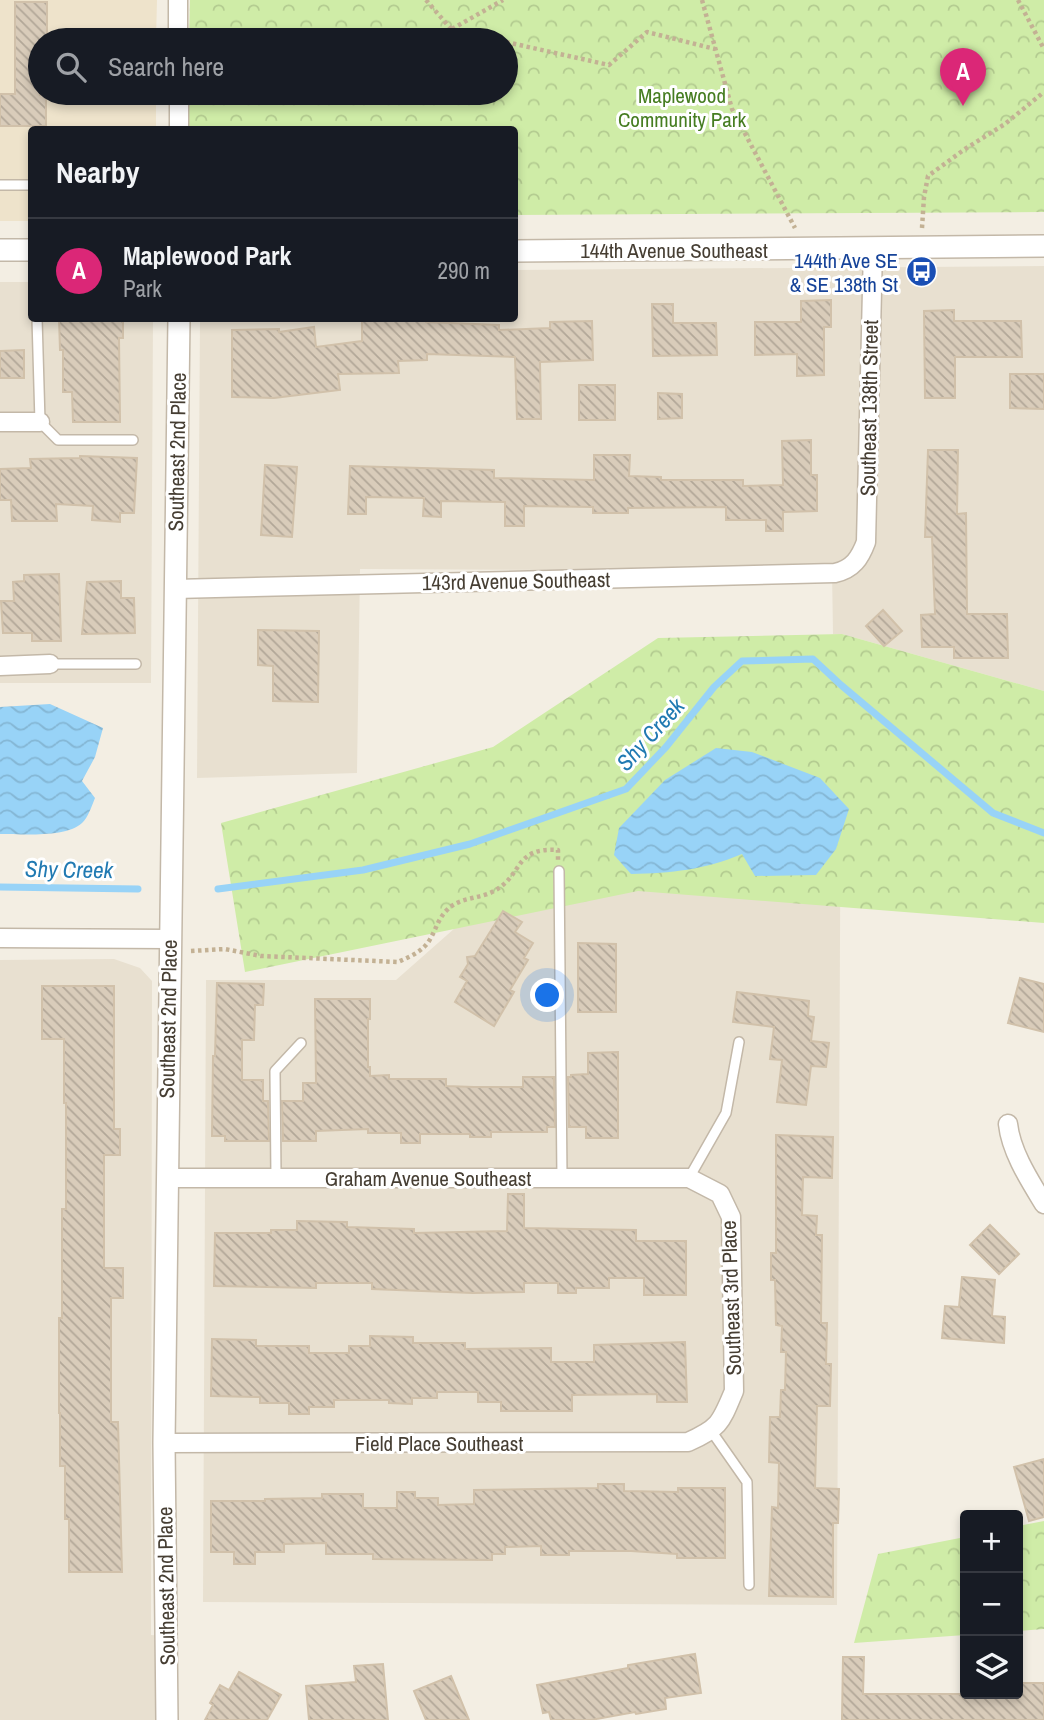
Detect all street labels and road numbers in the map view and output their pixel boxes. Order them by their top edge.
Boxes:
street label: 144th Avenue Southeast [580,236,768,265]
street label: Southeast 138th Street [853,319,885,496]
street label: Southeast 2nd Place [161,372,193,532]
street label: 143rd Avenue Southeast [422,565,611,597]
street label: Southeast 2nd Place [152,939,184,1099]
street label: Graham Avenue Southeast [325,1164,531,1193]
street label: Southeast 3rd Place [714,1220,748,1376]
street label: Field Place Southeast [355,1429,523,1458]
street label: Southeast 2nd Place [150,1506,182,1666]

